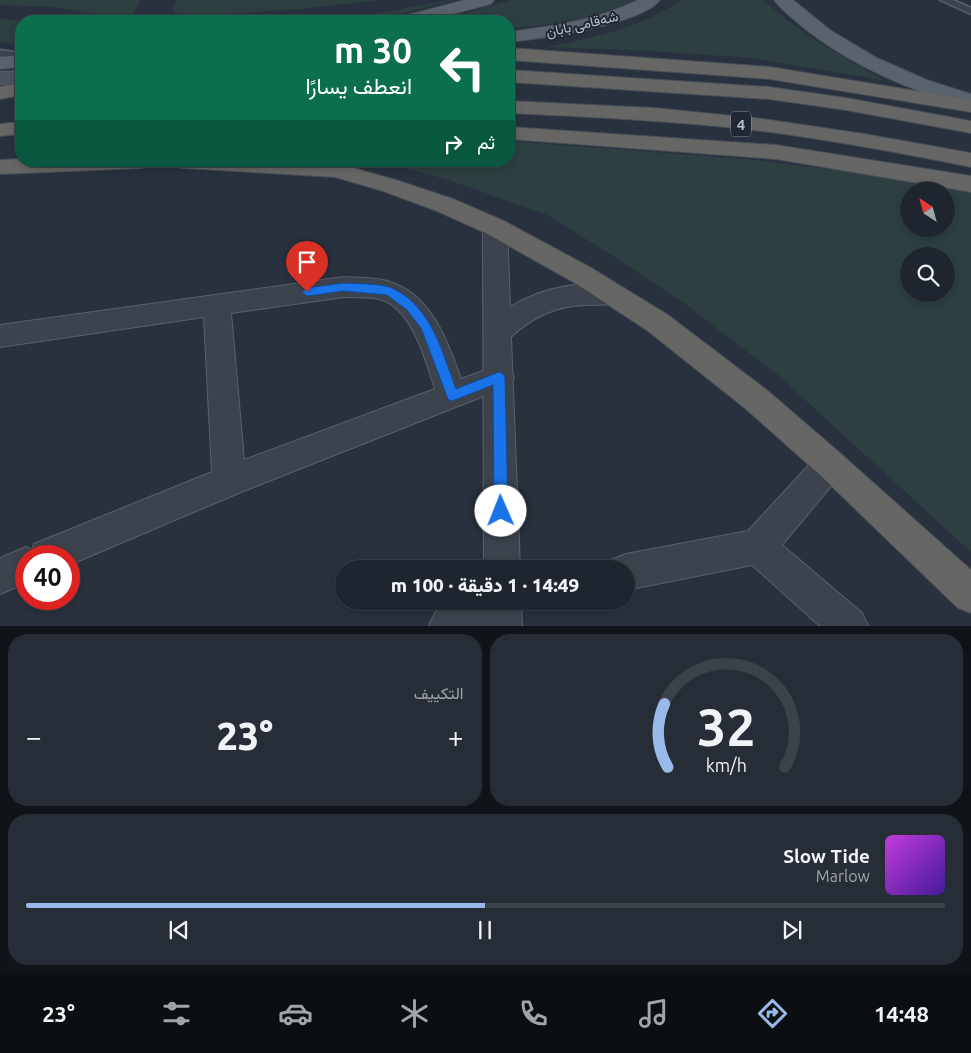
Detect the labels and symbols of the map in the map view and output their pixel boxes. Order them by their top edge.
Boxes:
street label: شەقامی بابان [544,8,620,41]
road number: 4 [731,112,751,136]
north arrow [900,182,955,238]
pin [286,241,328,292]
position arrow [474,484,526,536]
speed limit sign: 40 [15,545,80,610]

